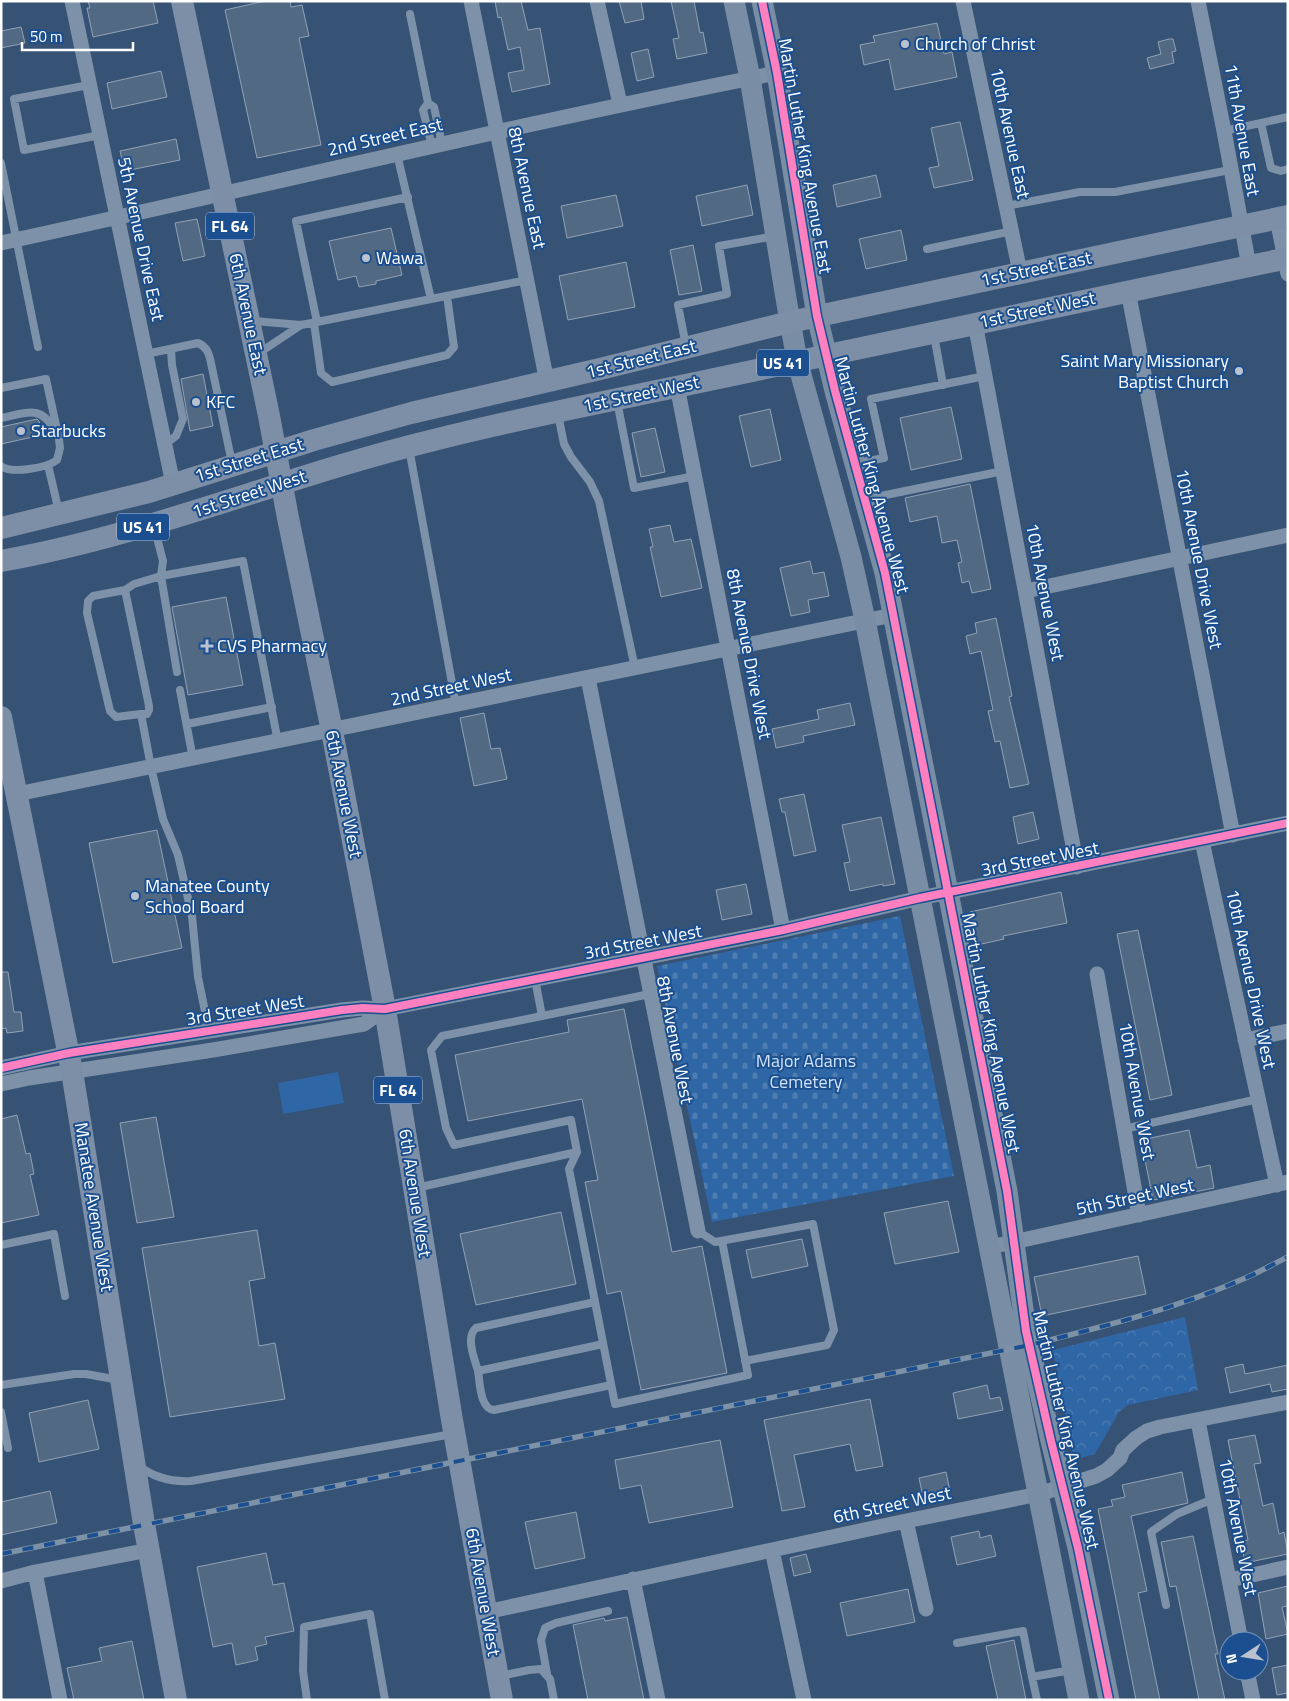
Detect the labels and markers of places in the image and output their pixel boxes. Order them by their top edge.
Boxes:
place label: Church of Christ [915,30,1036,57]
marker: Church of Christ [899,38,911,50]
place label: Wawa [376,244,423,271]
marker: Wawa [360,252,372,264]
place label: Saint Mary Missionary Baptist Church [1061,347,1229,395]
marker: Saint Mary Missionary Baptist Church [1233,365,1245,377]
place label: KFC [206,388,236,415]
marker: KFC [190,396,202,408]
place label: Starbucks [31,417,106,444]
marker: Starbucks [15,425,27,437]
place label: CVS Pharmacy [217,632,327,659]
marker: CVS Pharmacy [201,640,213,652]
place label: Manatee County School Board [145,872,270,920]
marker: Manatee County School Board [129,890,141,902]

